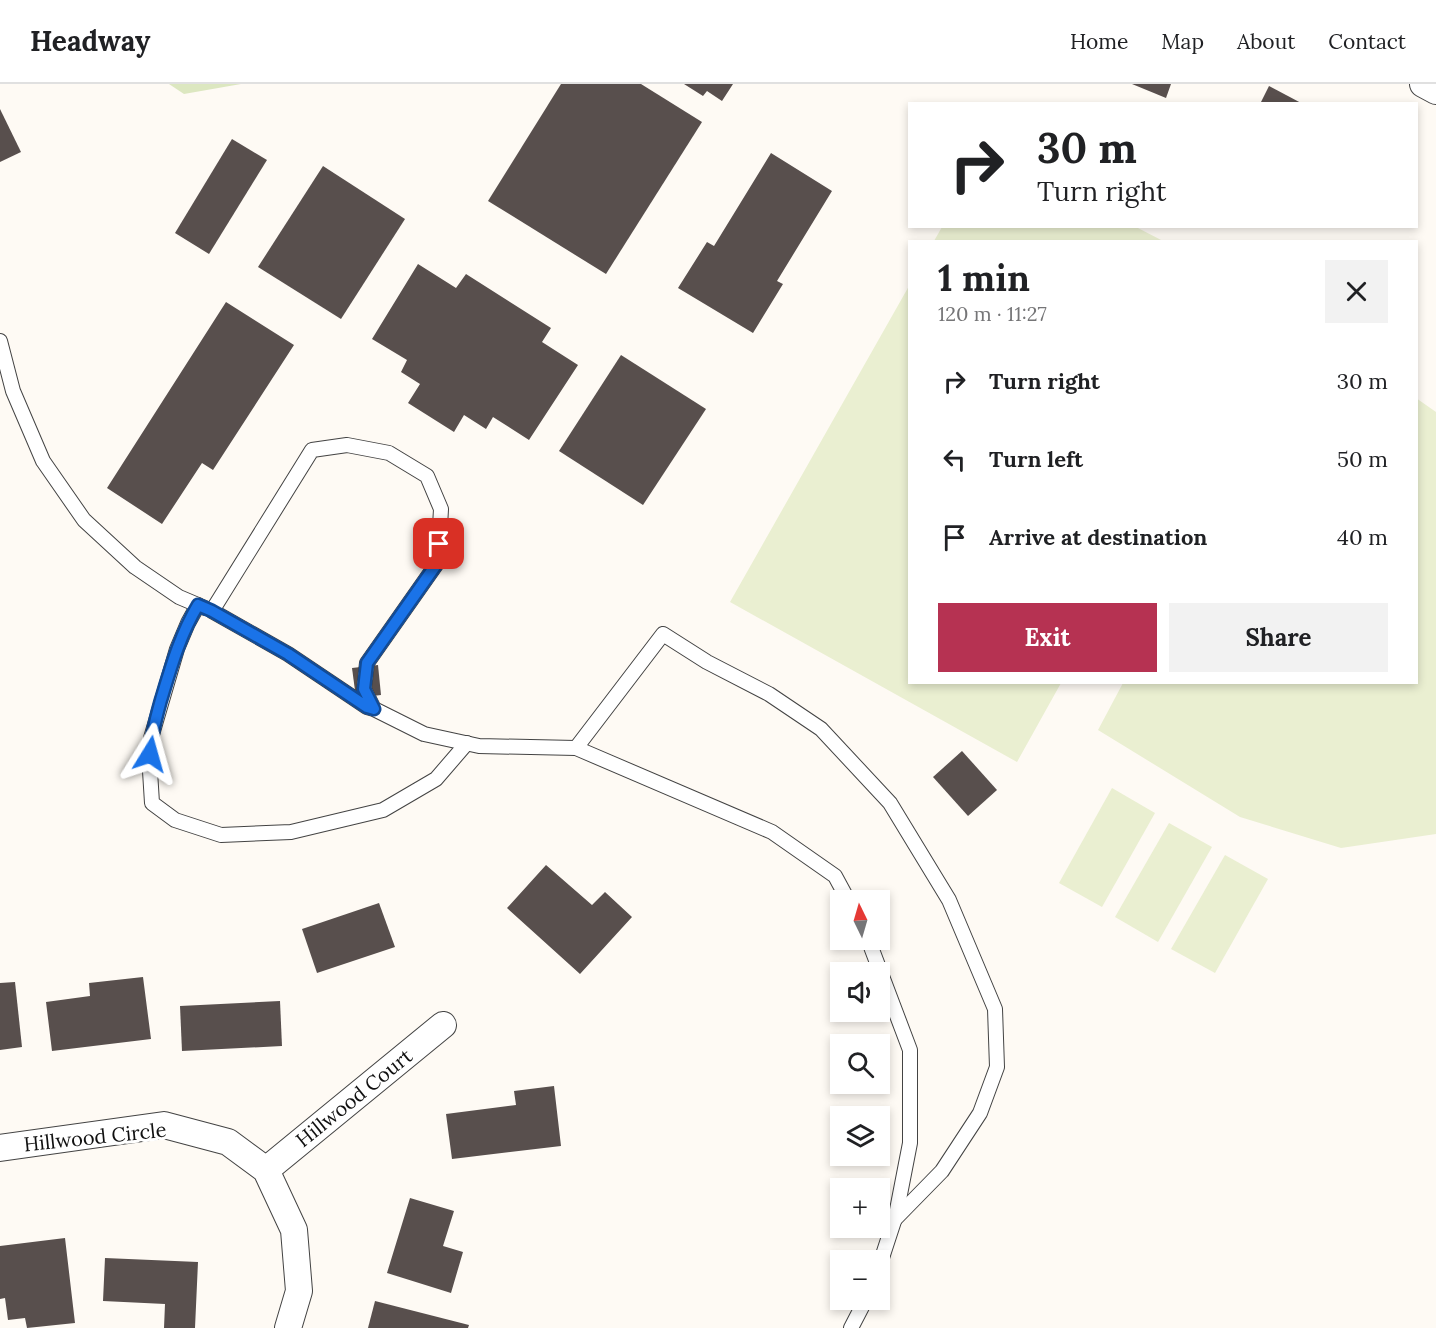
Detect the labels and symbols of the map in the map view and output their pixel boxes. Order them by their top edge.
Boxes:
pin [413,518,464,569]
position arrow [118,722,182,786]
north arrow [830,890,890,950]
street label: Hillwood Court [290,1043,417,1152]
street label: Hillwood Circle [22,1117,168,1156]

